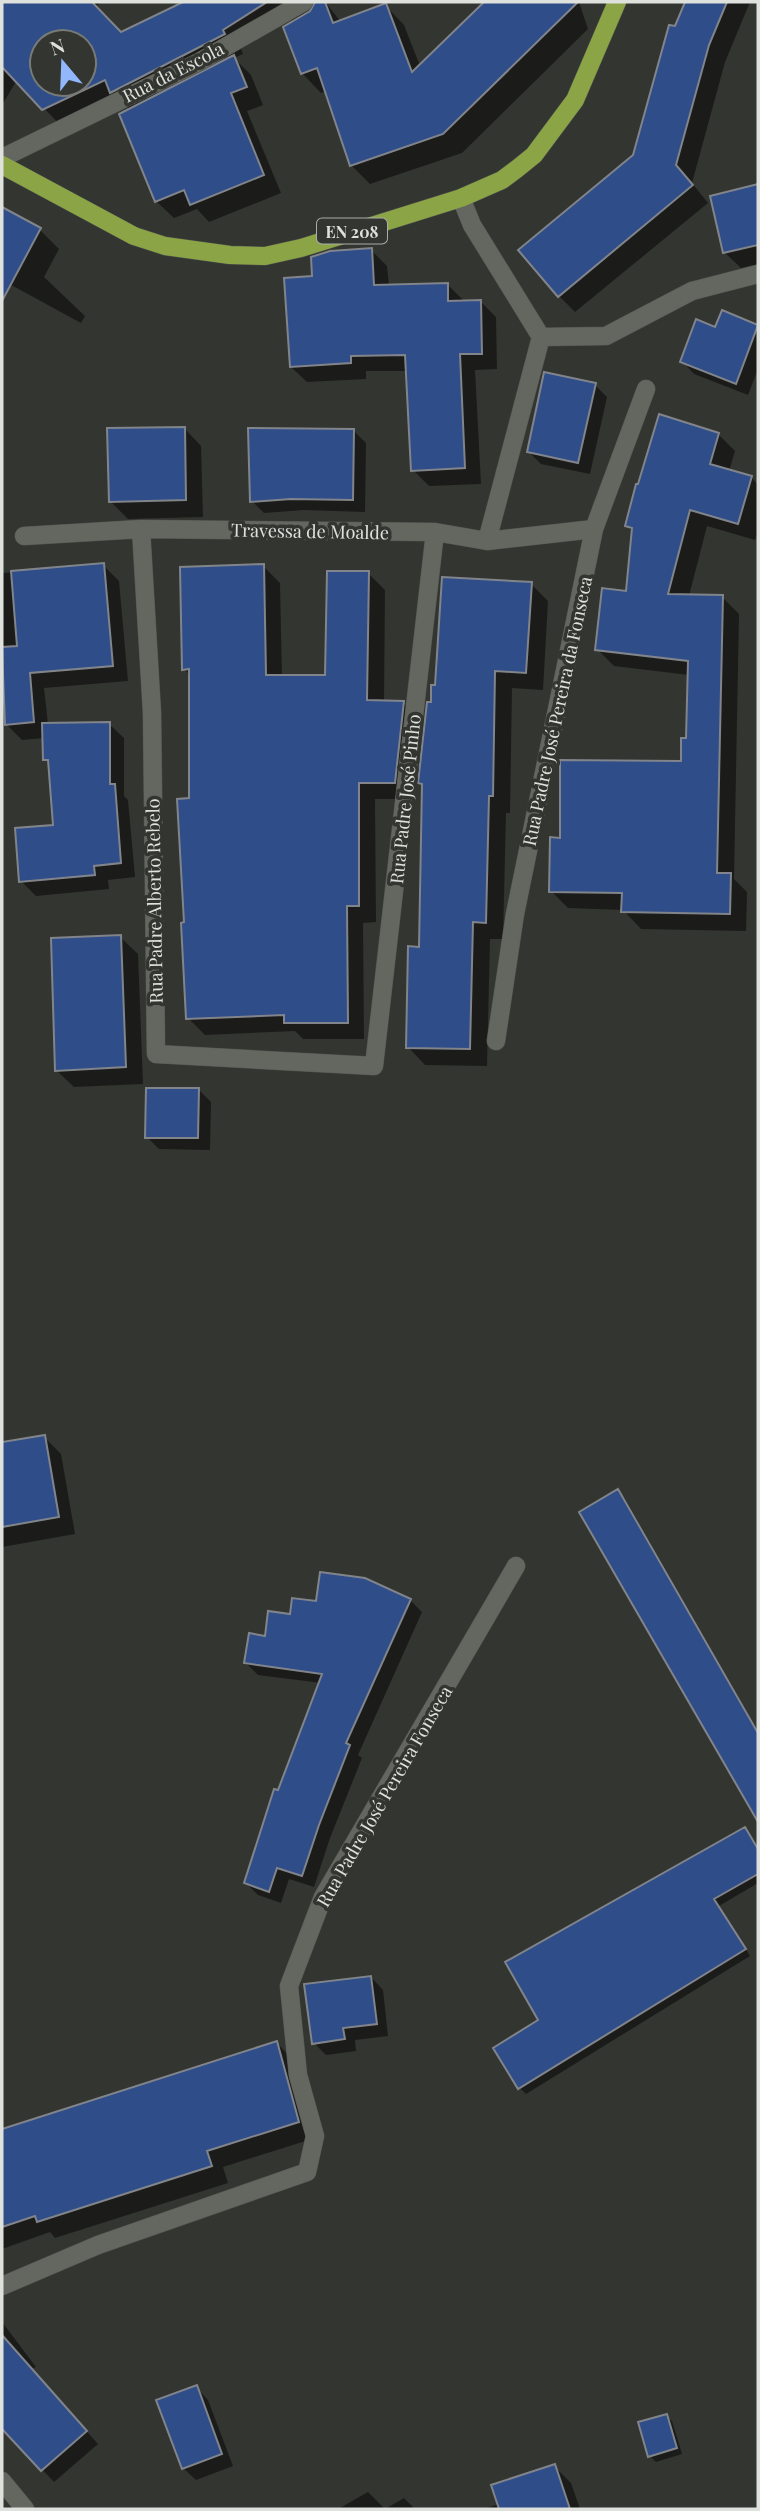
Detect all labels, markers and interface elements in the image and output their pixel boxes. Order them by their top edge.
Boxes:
north arrow [28,28,98,98]
text: N [46,31,68,61]
street label: Rua da Escola [118,36,228,108]
road number: EN 208 [317,218,387,244]
street label: Travessa de Moalde [231,518,389,544]
street label: Rua Padre José Pereira da Fonseca [517,574,597,848]
street label: Rua Padre José Pinho [384,713,426,885]
street label: Rua Padre Alberto Rebelo [140,798,168,1004]
street label: Rua Padre José Pereira Fonseca [311,1681,457,1911]

